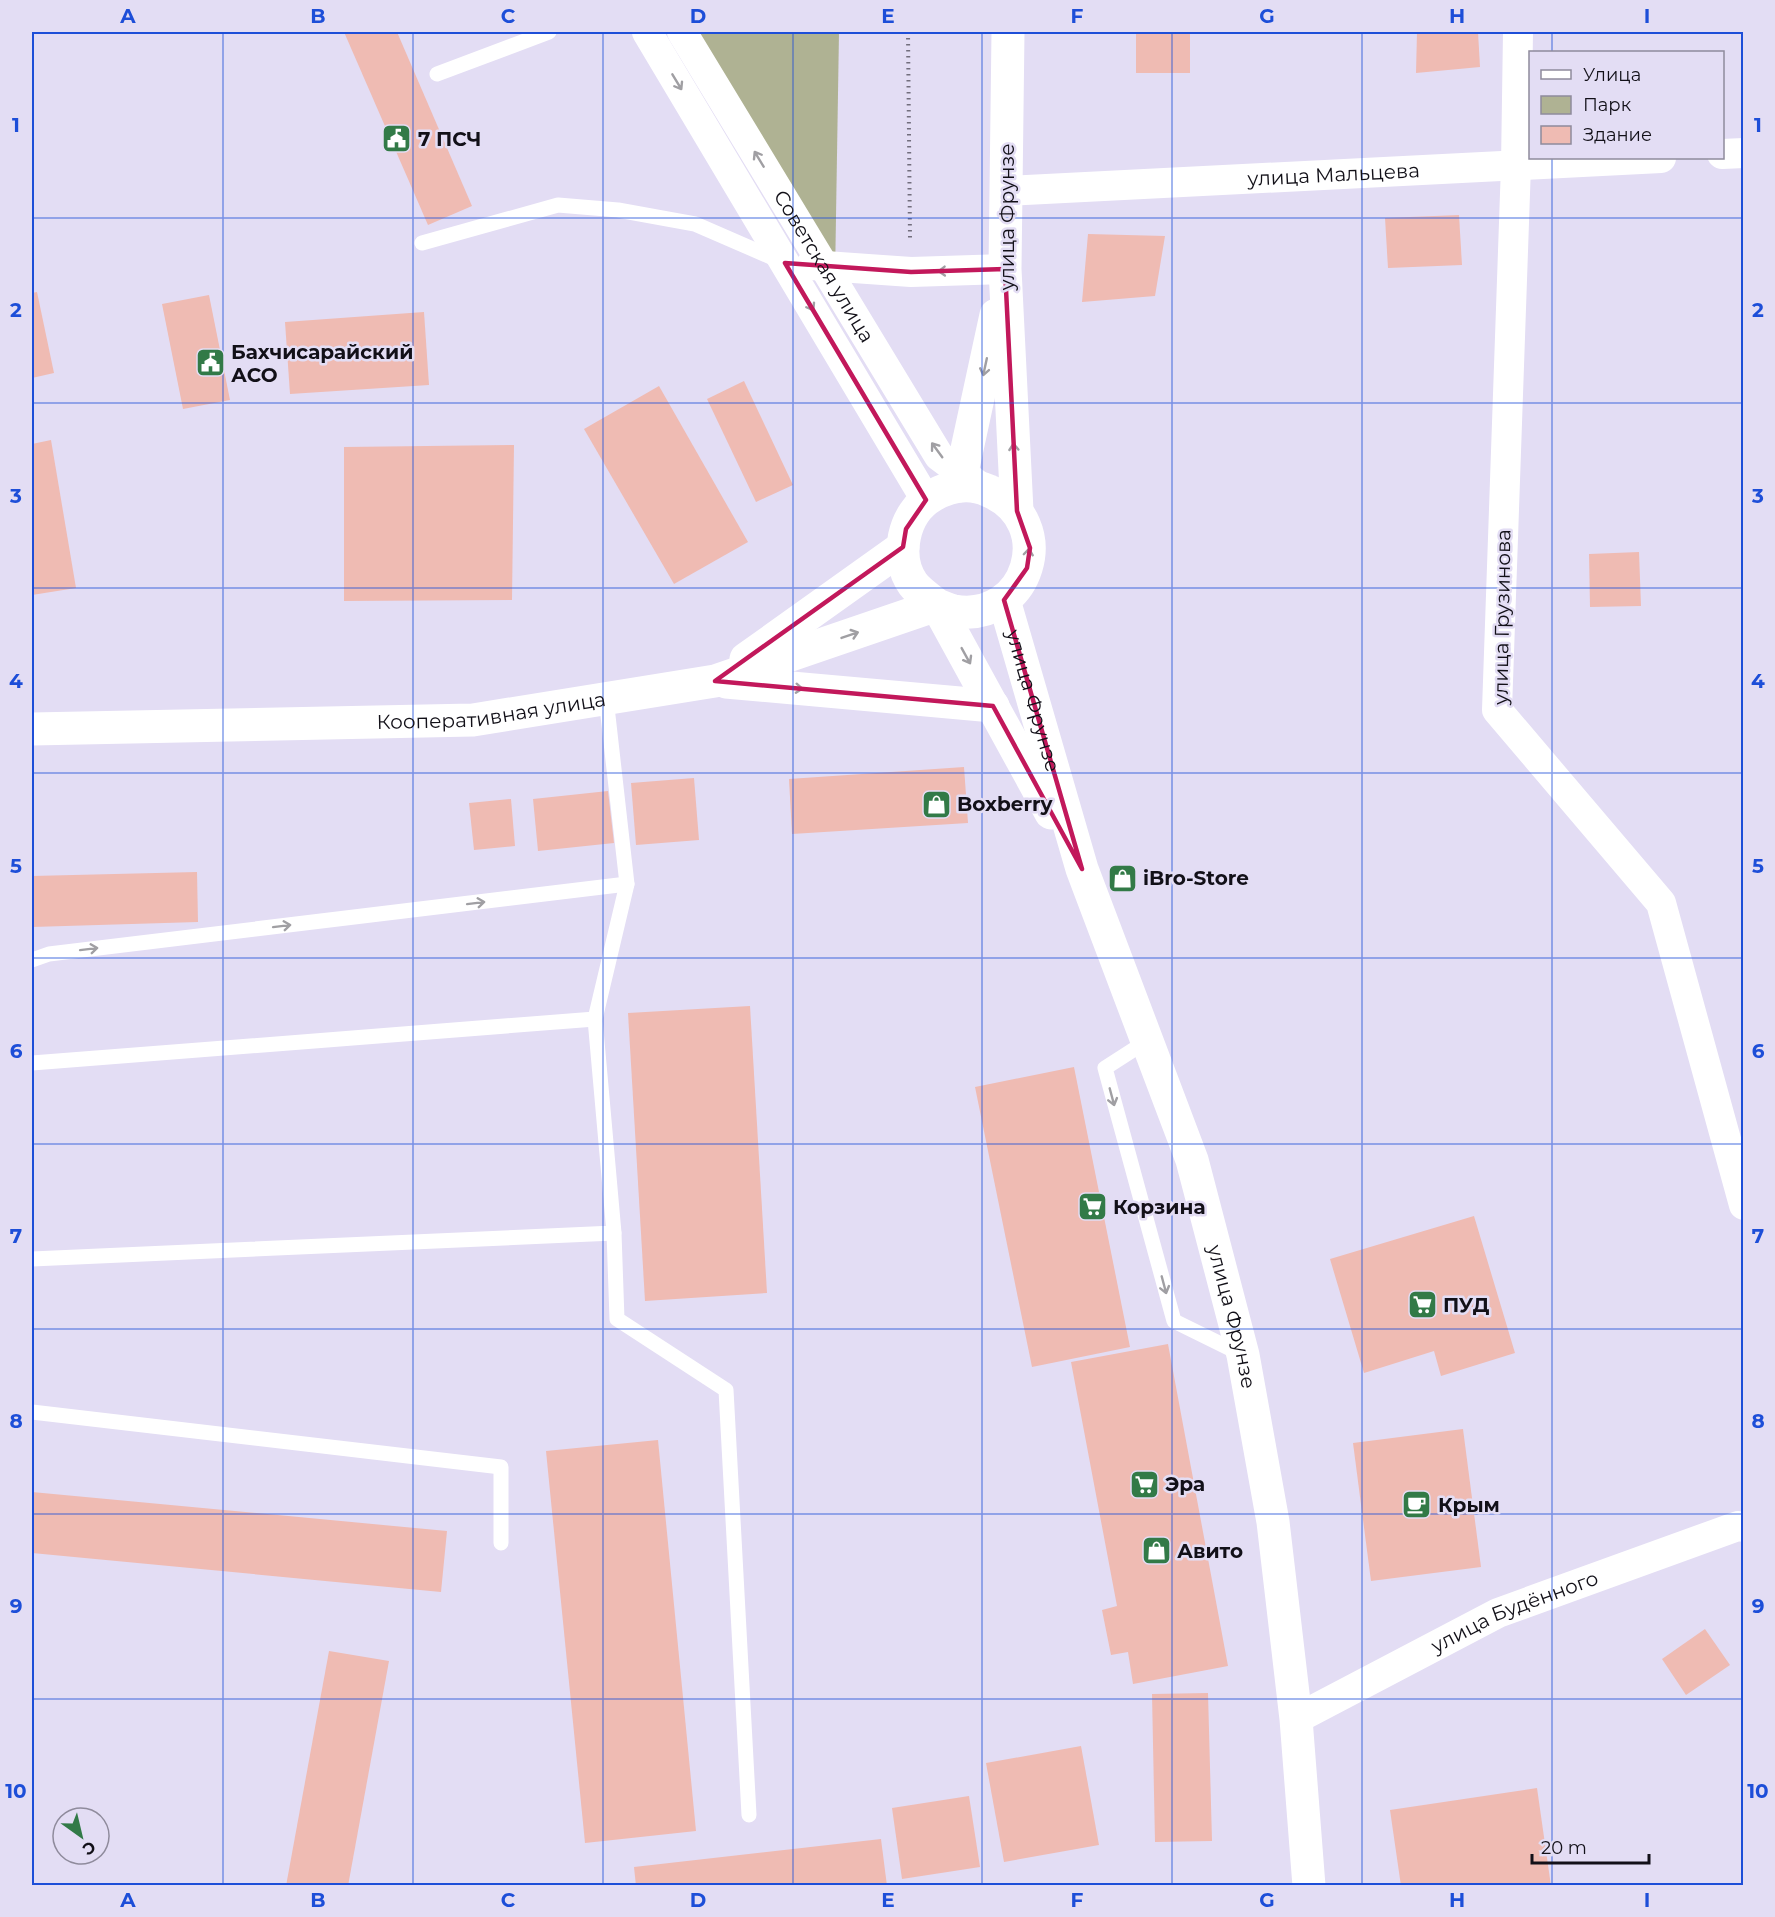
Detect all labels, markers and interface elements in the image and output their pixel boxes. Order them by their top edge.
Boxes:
text: A [119,4,136,28]
text: B [310,4,326,28]
text: C [501,4,516,28]
text: D [690,4,706,28]
text: E [881,4,895,28]
text: F [1071,4,1084,28]
text: G [1259,4,1275,28]
text: H [1449,4,1465,28]
text: I [1644,4,1650,28]
legend [1529,51,1724,159]
text: Улица [1583,64,1641,86]
one-way arrow [671,73,683,90]
text: Парк [1583,94,1632,116]
text: 1 [12,113,20,137]
text: 1 [1754,113,1762,137]
public building icon: 7 ПСЧ [381,123,413,155]
text: Здание [1583,124,1652,146]
place label: 7 ПСЧ [418,127,481,151]
street label: улица Фрунзе [995,143,1019,292]
one-way arrow [752,150,765,167]
street label: улица Мальцева [1246,158,1420,191]
street label: Советская улица [769,186,879,347]
one-way arrow [938,265,957,277]
one-way arrow [803,294,815,311]
text: 2 [10,298,22,322]
text: 2 [1752,298,1764,322]
place label: Бахчисарайский АСО [231,340,413,387]
public building icon: Бахчисарайский АСО [194,347,226,379]
one-way arrow [978,358,990,377]
one-way arrow [931,443,943,459]
one-way arrow [1009,443,1020,463]
text: 3 [9,484,22,508]
text: 3 [1751,484,1764,508]
street label: улица Грузинова [1488,529,1516,706]
one-way arrow [1023,547,1034,567]
street label: улица Фрунзе [1001,626,1065,775]
one-way arrow [840,629,859,640]
one-way arrow [961,647,972,665]
text: 4 [9,669,23,693]
text: 4 [1751,669,1765,693]
one-way arrow [784,683,804,694]
street label: Кооперативная улица [376,687,607,734]
shop icon: Boxberry [920,788,952,820]
place label: Boxberry [957,792,1054,816]
text: 5 [10,854,22,878]
text: 5 [1752,854,1764,878]
shop icon: iBro-Store [1106,862,1138,894]
place label: iBro-Store [1143,866,1249,890]
one-way arrow [465,897,485,908]
one-way arrow [272,920,292,931]
one-way arrow [78,944,98,955]
text: 6 [10,1039,23,1063]
text: 6 [1752,1039,1765,1063]
one-way arrow [1107,1087,1119,1106]
supermarket icon: Корзина [1076,1191,1108,1223]
place label: Корзина [1113,1195,1205,1219]
text: 7 [10,1224,22,1248]
text: 7 [1752,1224,1764,1248]
street label: улица Фрунзе [1202,1241,1261,1390]
one-way arrow [1159,1275,1170,1294]
supermarket icon: ПУД [1406,1289,1438,1321]
place label: ПУД [1443,1293,1490,1317]
text: 8 [9,1409,23,1433]
text: 8 [1751,1409,1765,1433]
supermarket icon: Эра [1128,1468,1160,1500]
place label: Эра [1165,1472,1205,1496]
cafe icon: Крым [1401,1489,1433,1521]
place label: Крым [1438,1493,1500,1517]
shop icon: Авито [1140,1535,1172,1567]
place label: Авито [1177,1539,1243,1563]
street label: улица Будённого [1426,1566,1601,1658]
text: 9 [10,1594,22,1618]
text: 9 [1752,1594,1764,1618]
text: 10 [5,1779,27,1803]
text: 10 [1747,1779,1769,1803]
north arrow [51,1806,111,1866]
scale bar [1532,1827,1649,1865]
text: С [79,1837,99,1859]
text: 20 m [1541,1837,1587,1859]
text: A [119,1888,136,1912]
text: B [310,1888,326,1912]
text: C [501,1888,516,1912]
text: D [690,1888,706,1912]
text: E [881,1888,895,1912]
text: F [1071,1888,1084,1912]
text: G [1259,1888,1275,1912]
text: H [1449,1888,1465,1912]
text: I [1644,1888,1650,1912]

